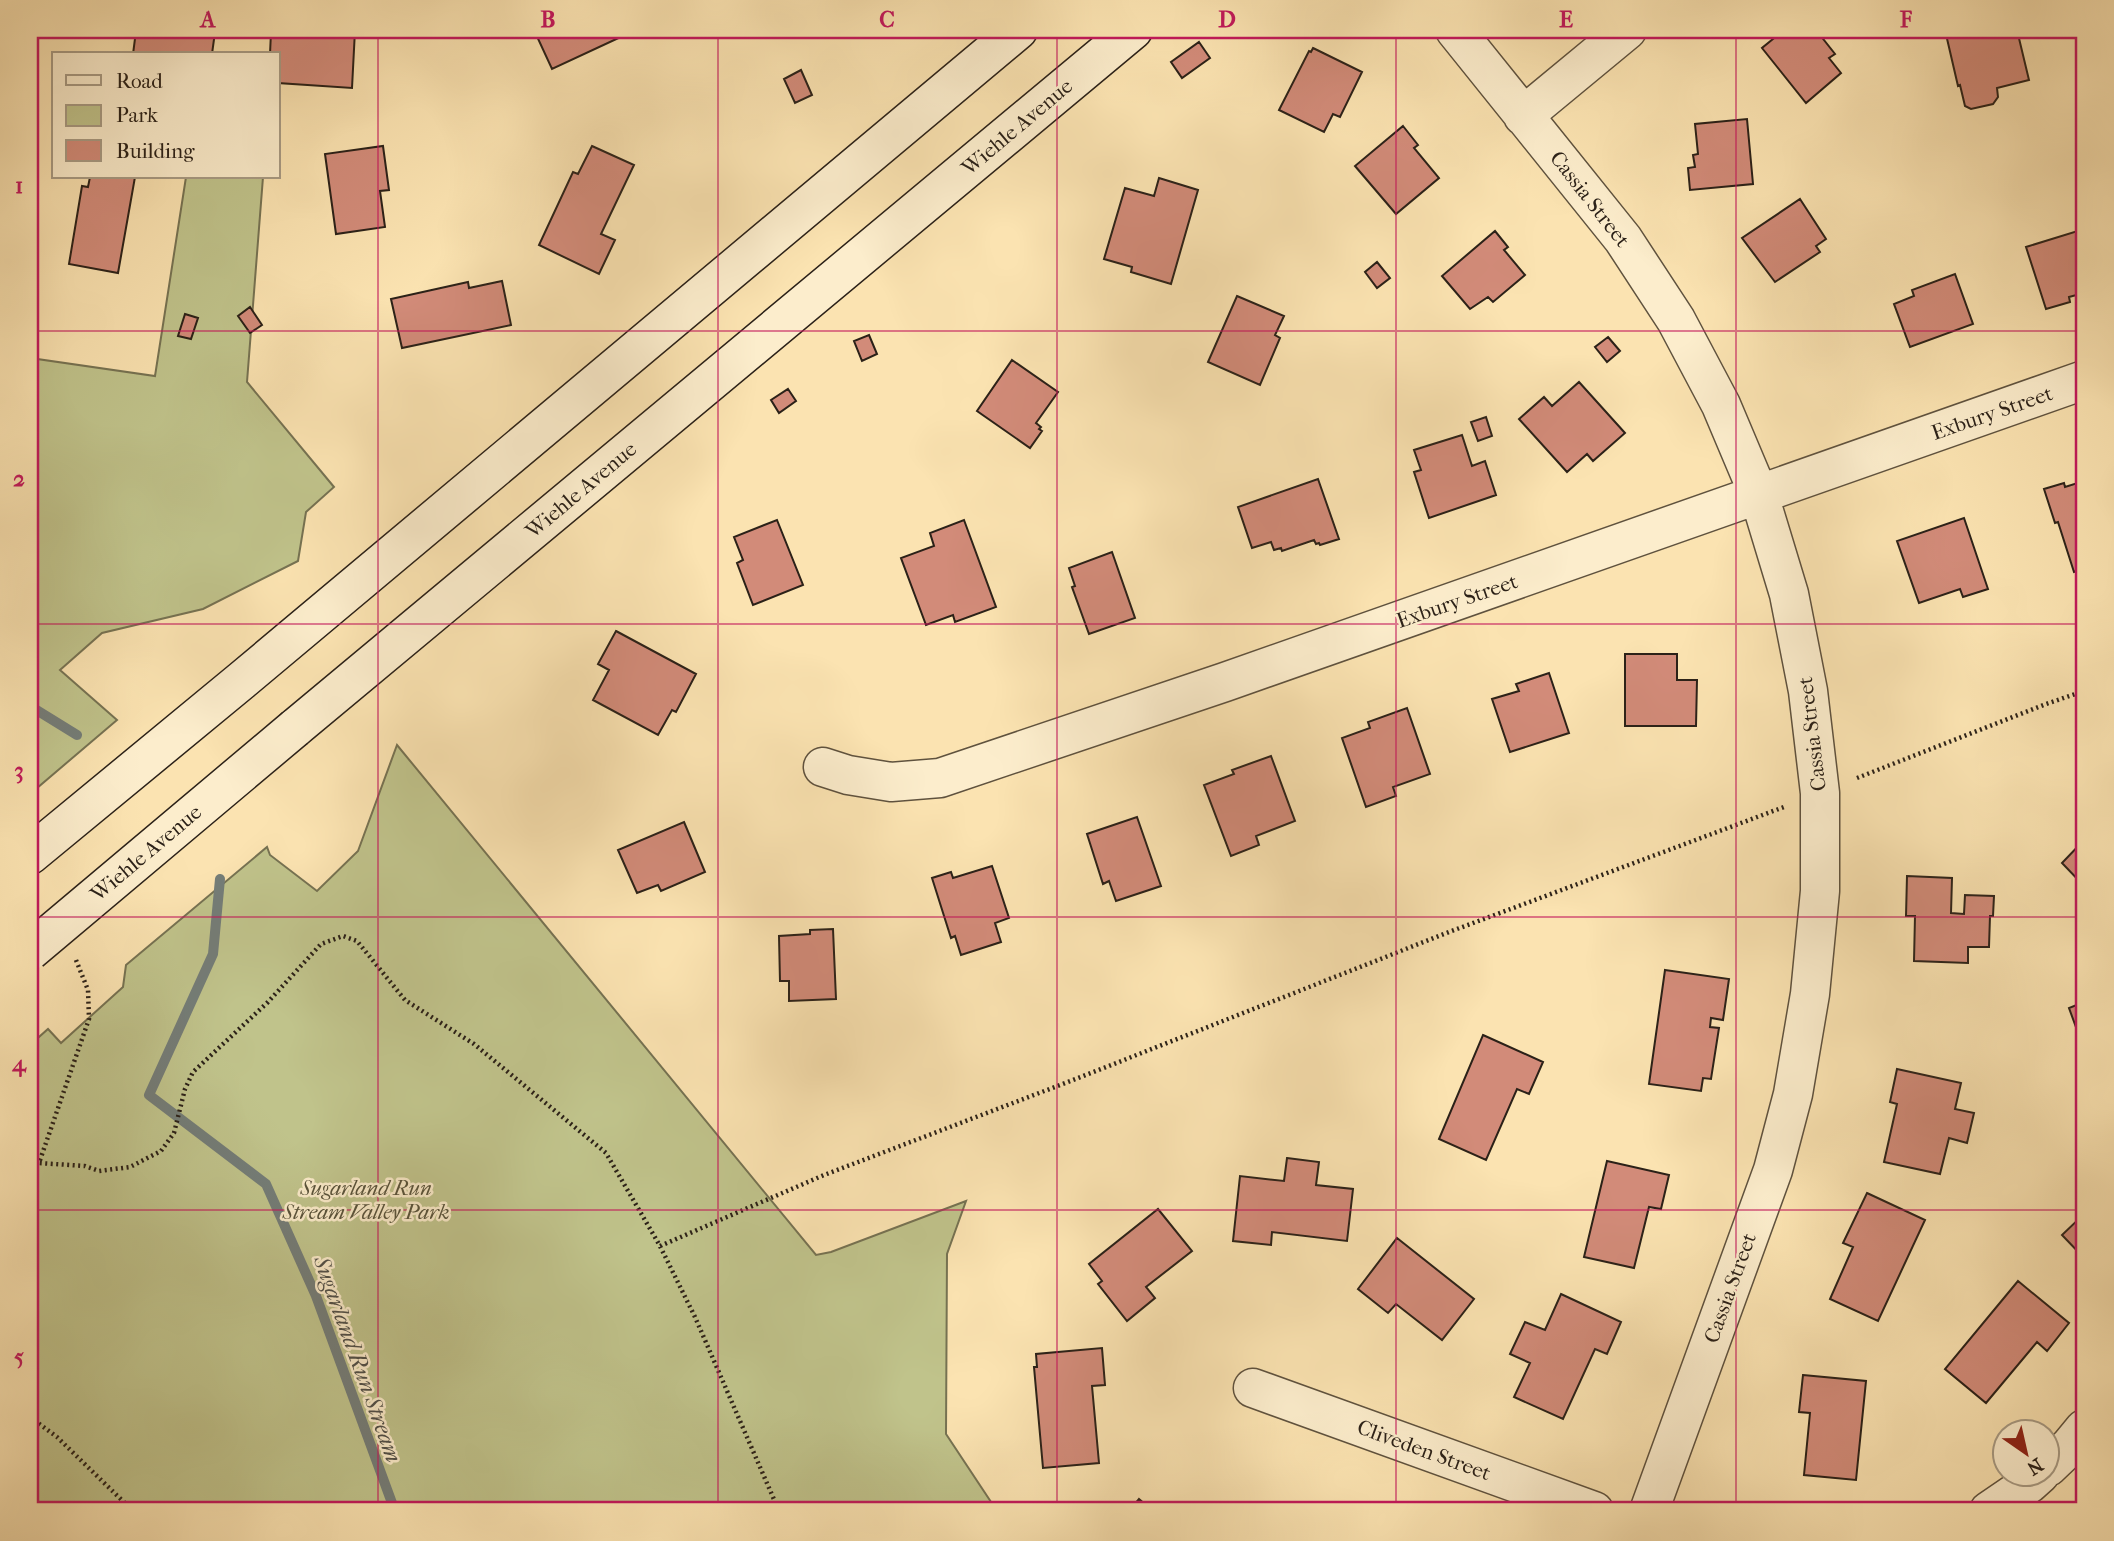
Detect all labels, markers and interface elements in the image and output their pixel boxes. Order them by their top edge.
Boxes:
text: A [199,6,217,33]
text: B [541,6,556,33]
text: C [879,6,895,33]
text: D [1218,6,1236,33]
text: E [1559,6,1573,33]
text: F [1899,6,1913,33]
legend [52,52,280,178]
text: Road [116,69,163,93]
street label: Wiehle Avenue [956,74,1077,181]
text: Park [116,103,158,127]
text: Building [116,139,195,163]
street label: Cassia Street [1545,146,1635,252]
text: 1 [15,172,23,199]
street label: Exbury Street [1928,381,2056,445]
street label: Wiehle Avenue [520,437,641,544]
text: 2 [13,465,25,492]
street label: Exbury Street [1393,569,1521,633]
street label: Cassia Street [1793,675,1831,793]
text: 3 [14,757,24,784]
street label: Wiehle Avenue [85,800,206,907]
text: 4 [11,1050,27,1077]
park label: Sugarland Run Stream Valley Park [281,1176,450,1224]
street label: Cassia Street [1699,1229,1761,1346]
water label: Sugarland Run Stream [307,1251,407,1466]
text: 5 [14,1343,24,1370]
street label: Cliveden Street [1354,1415,1494,1485]
north arrow [1992,1418,2062,1488]
text: N [2022,1453,2047,1480]

